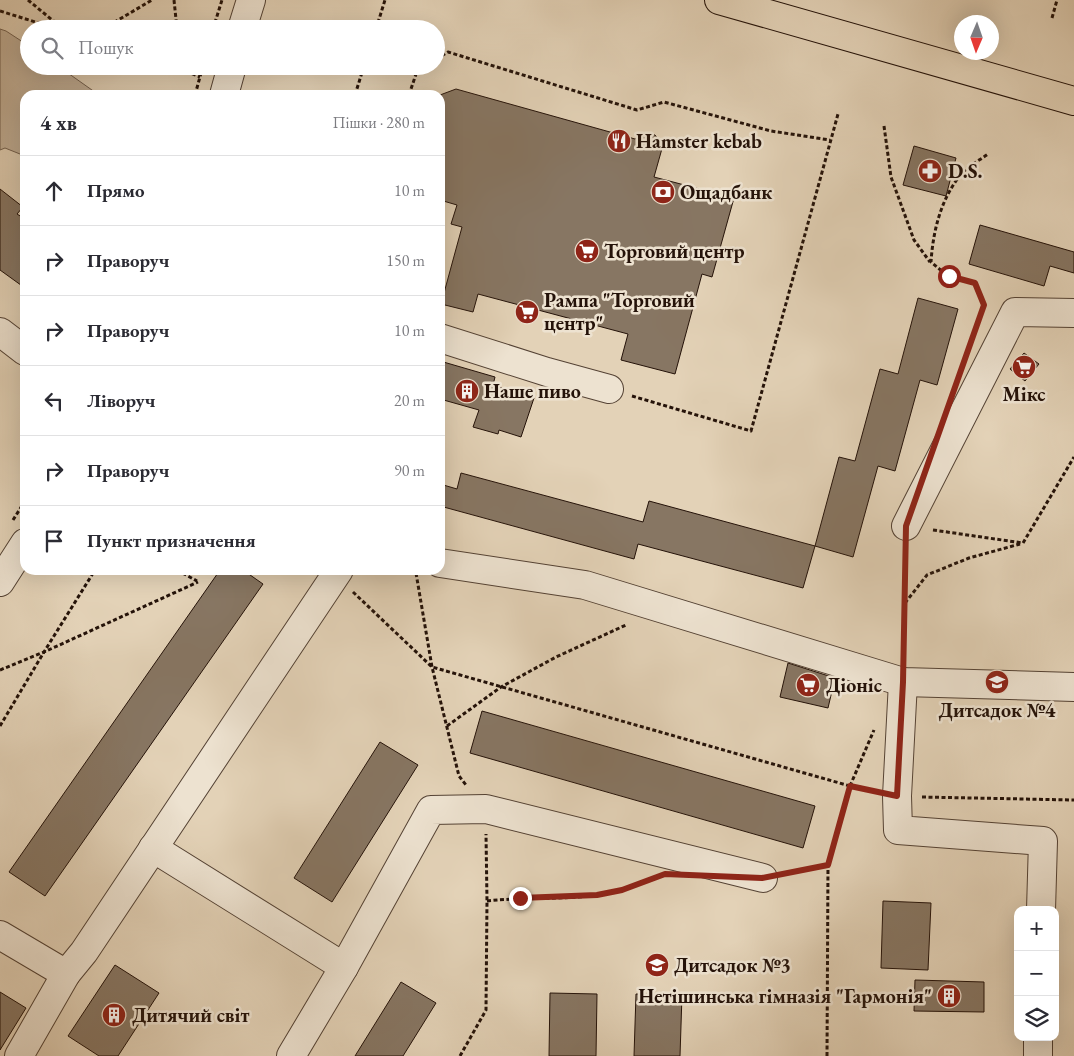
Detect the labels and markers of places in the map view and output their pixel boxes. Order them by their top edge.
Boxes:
restaurant icon: Hamster kebab [606,128,632,154]
place label: Hamster kebab [636,128,762,154]
pharmacy icon: D.S. [917,158,943,184]
place label: D.S. [948,158,983,184]
bank icon: Ощадбанк [650,179,676,205]
place label: Ощадбанк [680,179,772,205]
supermarket icon: Торговий центр [574,238,600,264]
place label: Торговий центр [604,238,745,264]
place label: Рампа "Торговий центр" [544,287,695,336]
supermarket icon: Рампа "Торговий центр" [514,299,540,325]
supermarket icon: Мікс [1011,354,1037,380]
building icon: Наше пиво [454,378,480,404]
place label: Наше пиво [484,378,581,404]
place label: Мікс [1002,381,1046,407]
school or university icon: Дитсадок №4 [984,669,1010,695]
supermarket icon: Діоніс [795,672,821,698]
place label: Діоніс [826,672,882,698]
place label: Дитсадок №4 [939,697,1056,723]
school or university icon: Дитсадок №3 [644,952,670,978]
place label: Дитсадок №3 [674,952,791,978]
place label: Нетішинська гімназія "Гармонія" [638,983,932,1009]
building icon: Нетішинська гімназія "Гармонія" [936,983,962,1009]
building icon: Дитячий світ [101,1002,127,1028]
place label: Дитячий світ [132,1002,249,1028]

